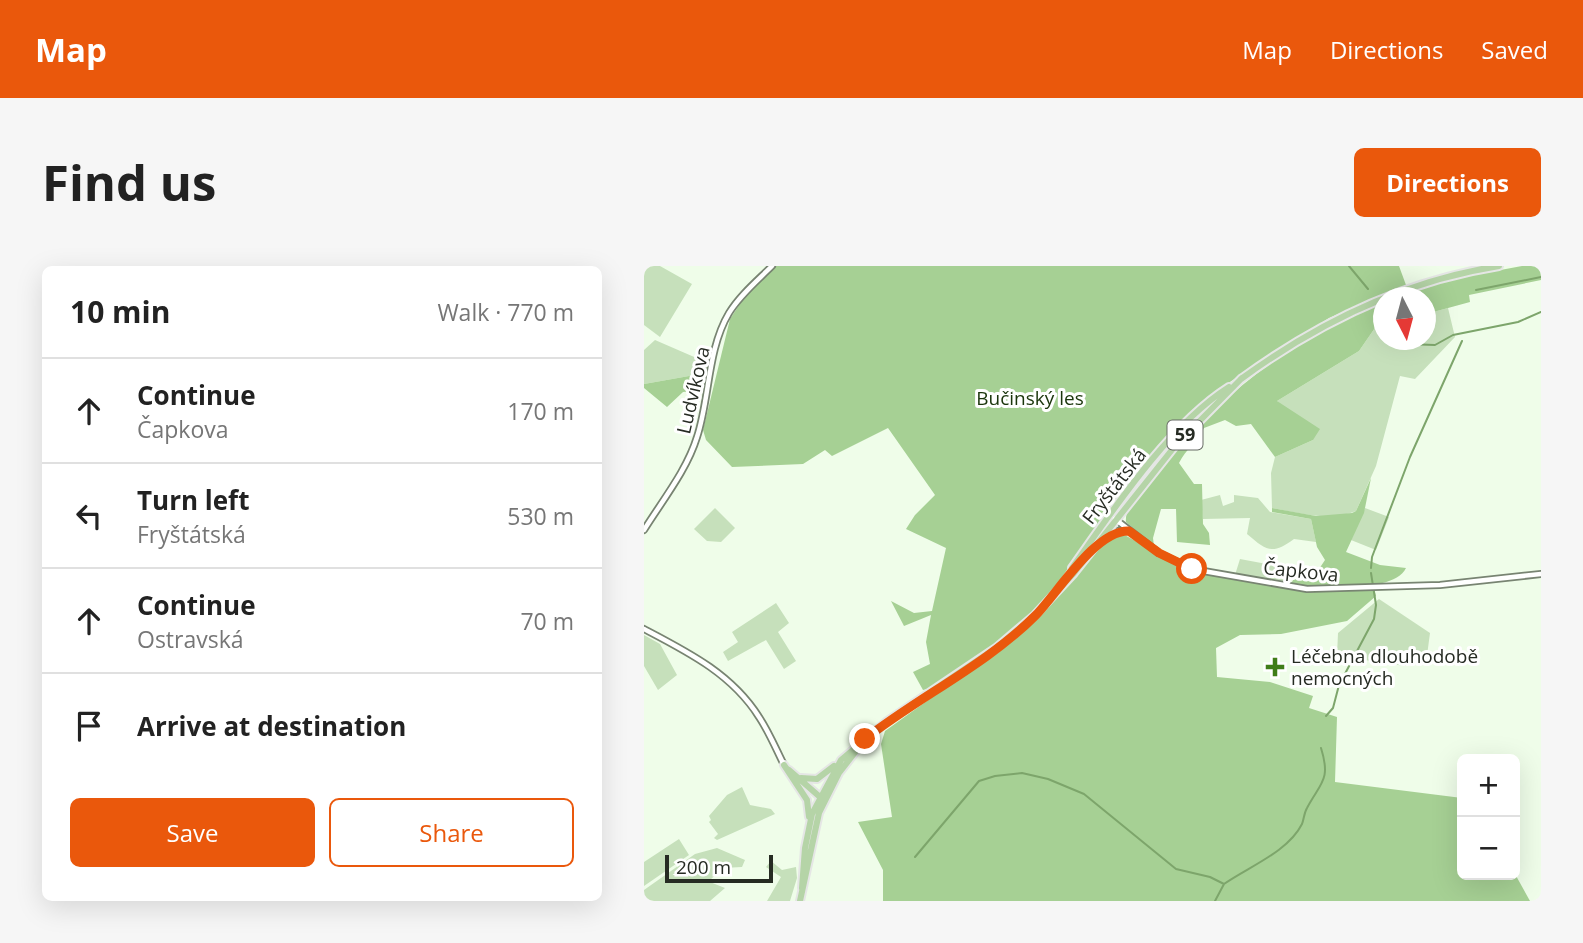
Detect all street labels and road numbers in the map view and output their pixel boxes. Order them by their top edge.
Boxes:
street label: Ludvíkova [670,344,716,436]
road number: 59 [1168,420,1202,450]
street label: Fryštátská [1076,443,1152,529]
street label: Čapkova [1262,554,1340,588]

